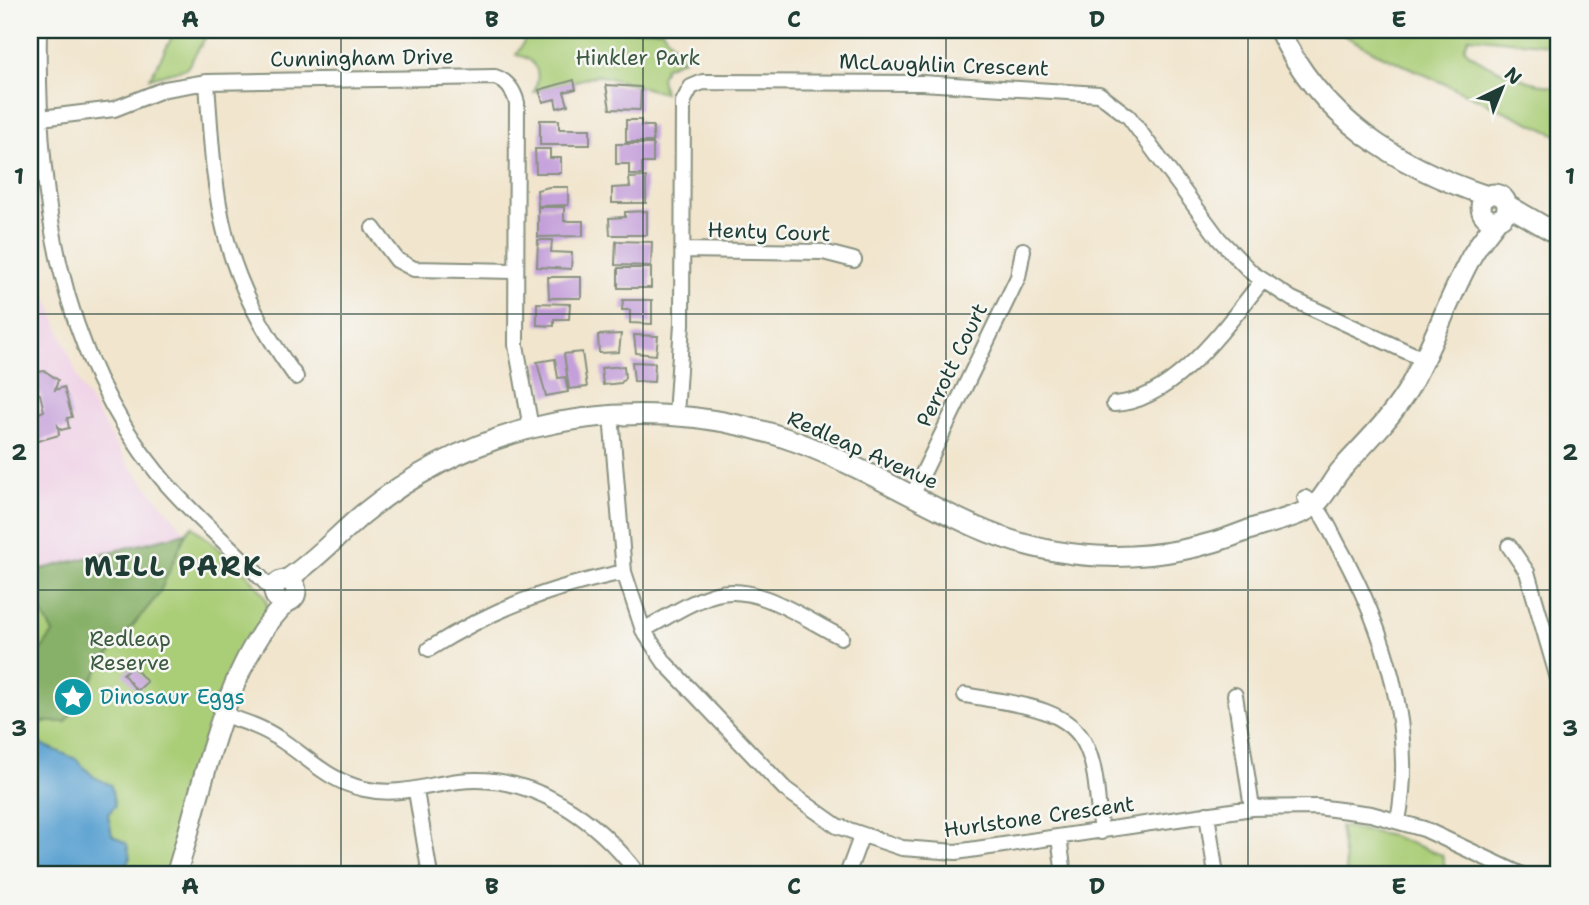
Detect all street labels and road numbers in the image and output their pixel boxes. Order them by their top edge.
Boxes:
street label: Cunningham Drive [270,42,454,74]
street label: McLaughlin Crescent [839,47,1049,83]
street label: Henty Court [707,216,831,248]
street label: Perrott Court [910,299,994,431]
street label: Redleap Avenue [783,404,943,496]
street label: Hurlstone Crescent [942,790,1136,844]

